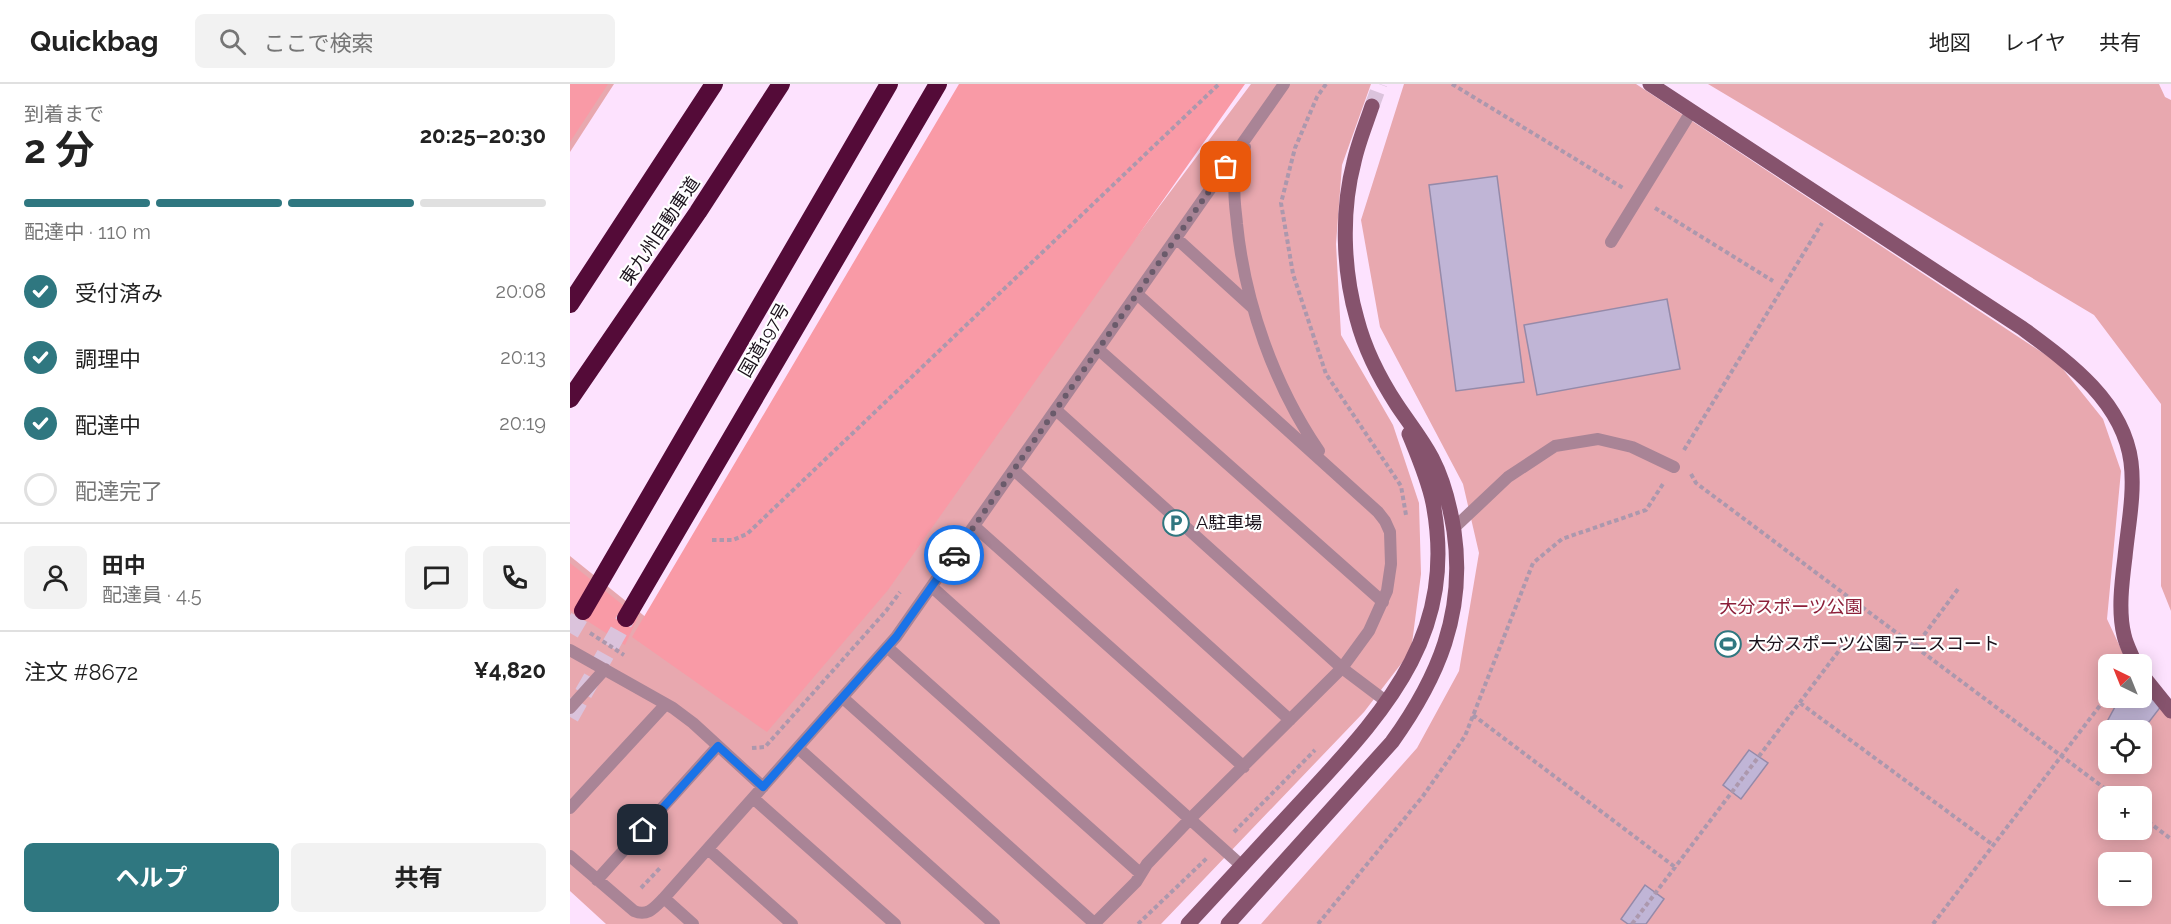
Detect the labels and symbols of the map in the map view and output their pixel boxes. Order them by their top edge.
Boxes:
pin [1200,141,1251,192]
street label: 東九州自動車道 [616,173,704,289]
street label: 国道197号 [734,299,793,380]
parking icon: A駐車場 [1161,508,1191,538]
place label: A駐車場 [1196,512,1262,533]
courier [924,525,984,585]
park label: 大分スポーツ公園 [1719,596,1863,617]
sports icon: 大分スポーツ公園テニスコート [1713,629,1743,659]
place label: 大分スポーツ公園テニスコート [1748,633,2000,654]
north arrow [2098,654,2152,708]
pin [617,804,668,855]

